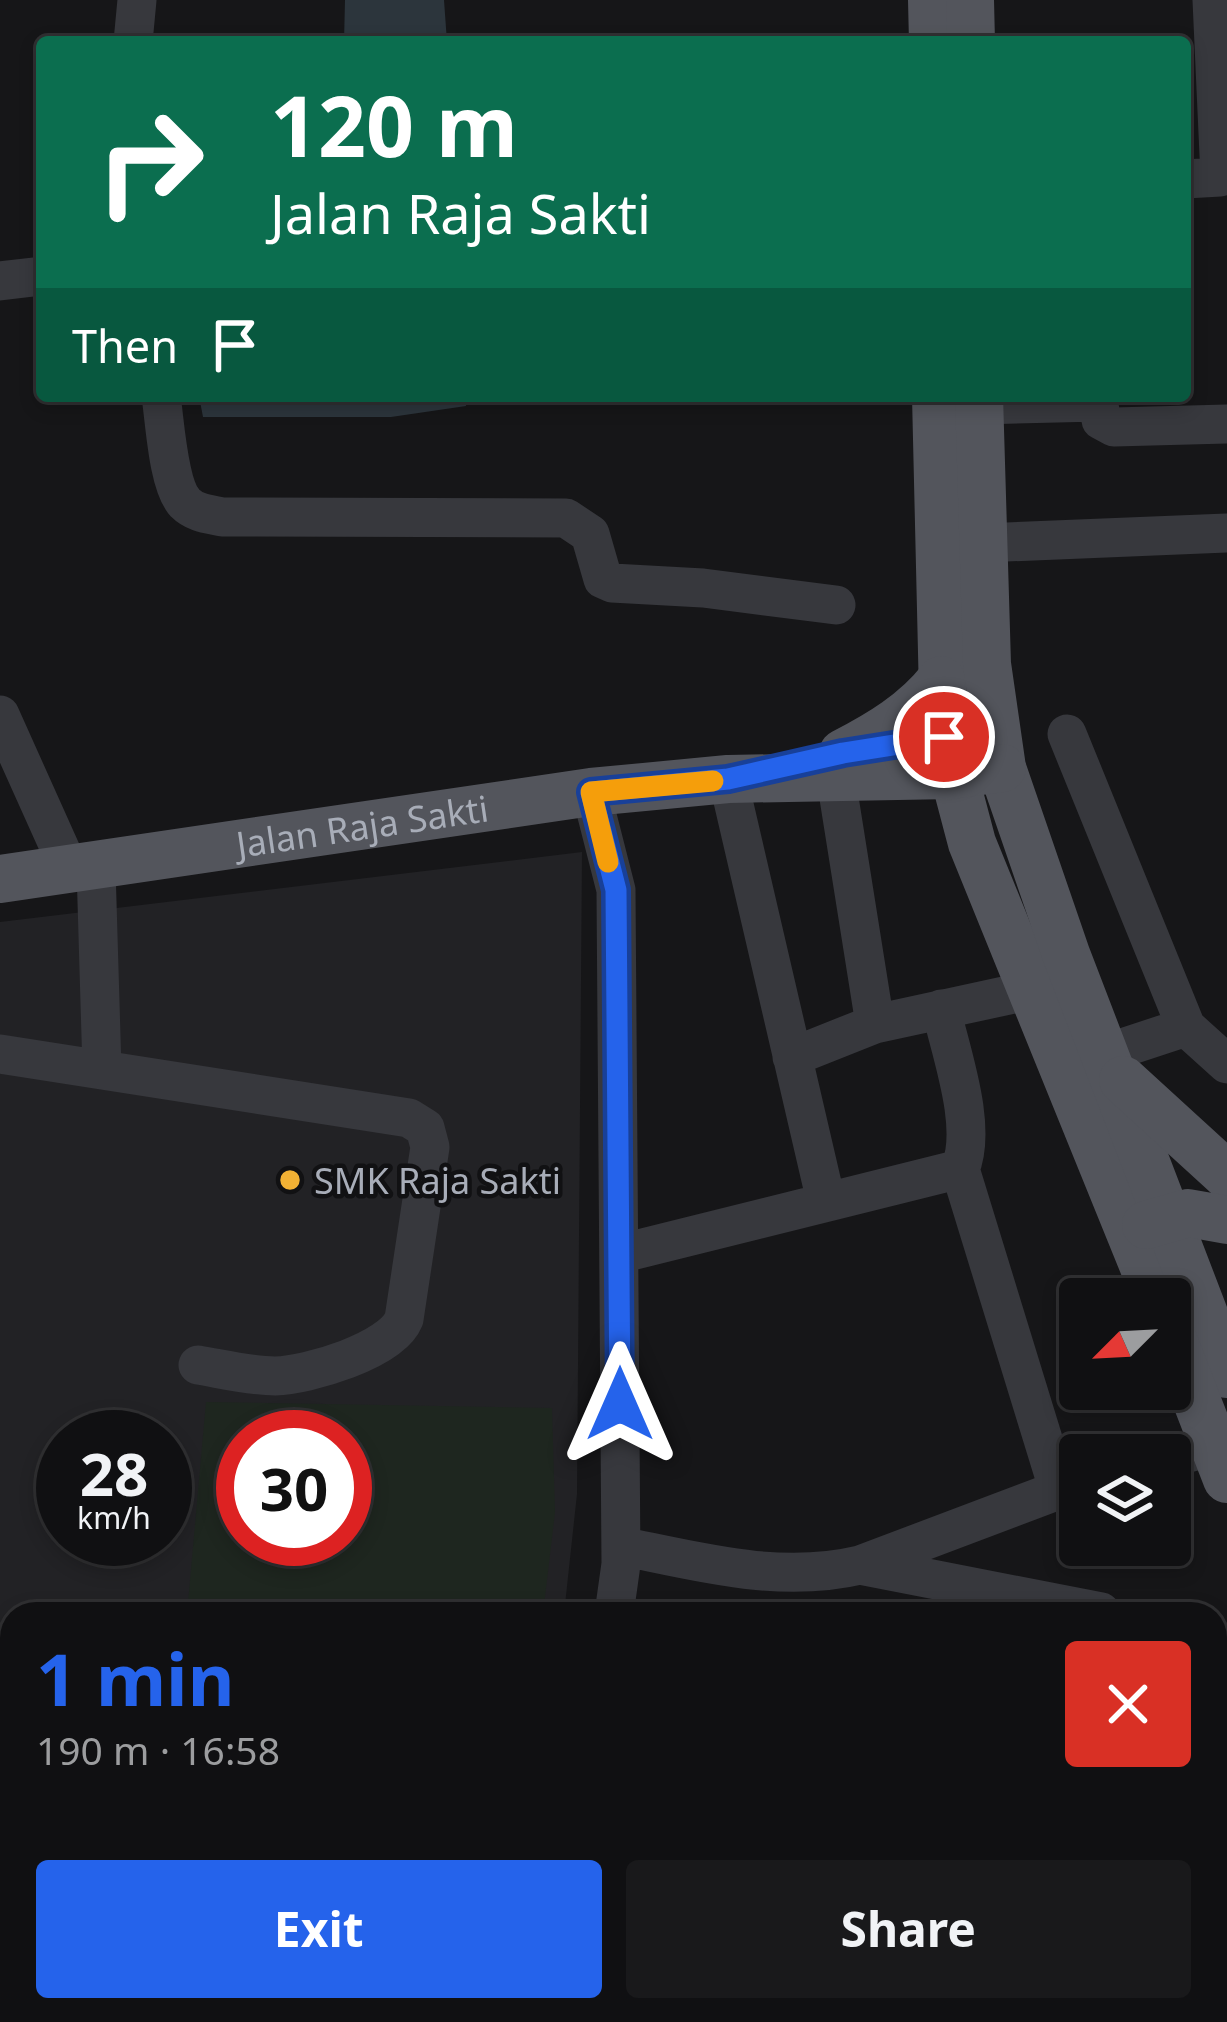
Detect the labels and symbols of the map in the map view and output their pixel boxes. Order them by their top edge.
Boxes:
pin [893,686,995,788]
street label: Jalan Raja Sakti [230,783,491,869]
place label: SMK Raja Sakti [314,1156,561,1205]
marker: SMK Raja Sakti [277,1167,303,1193]
north arrow [1059,1278,1191,1410]
position arrow [557,1341,683,1467]
speed limit sign: 30 [216,1410,372,1566]

